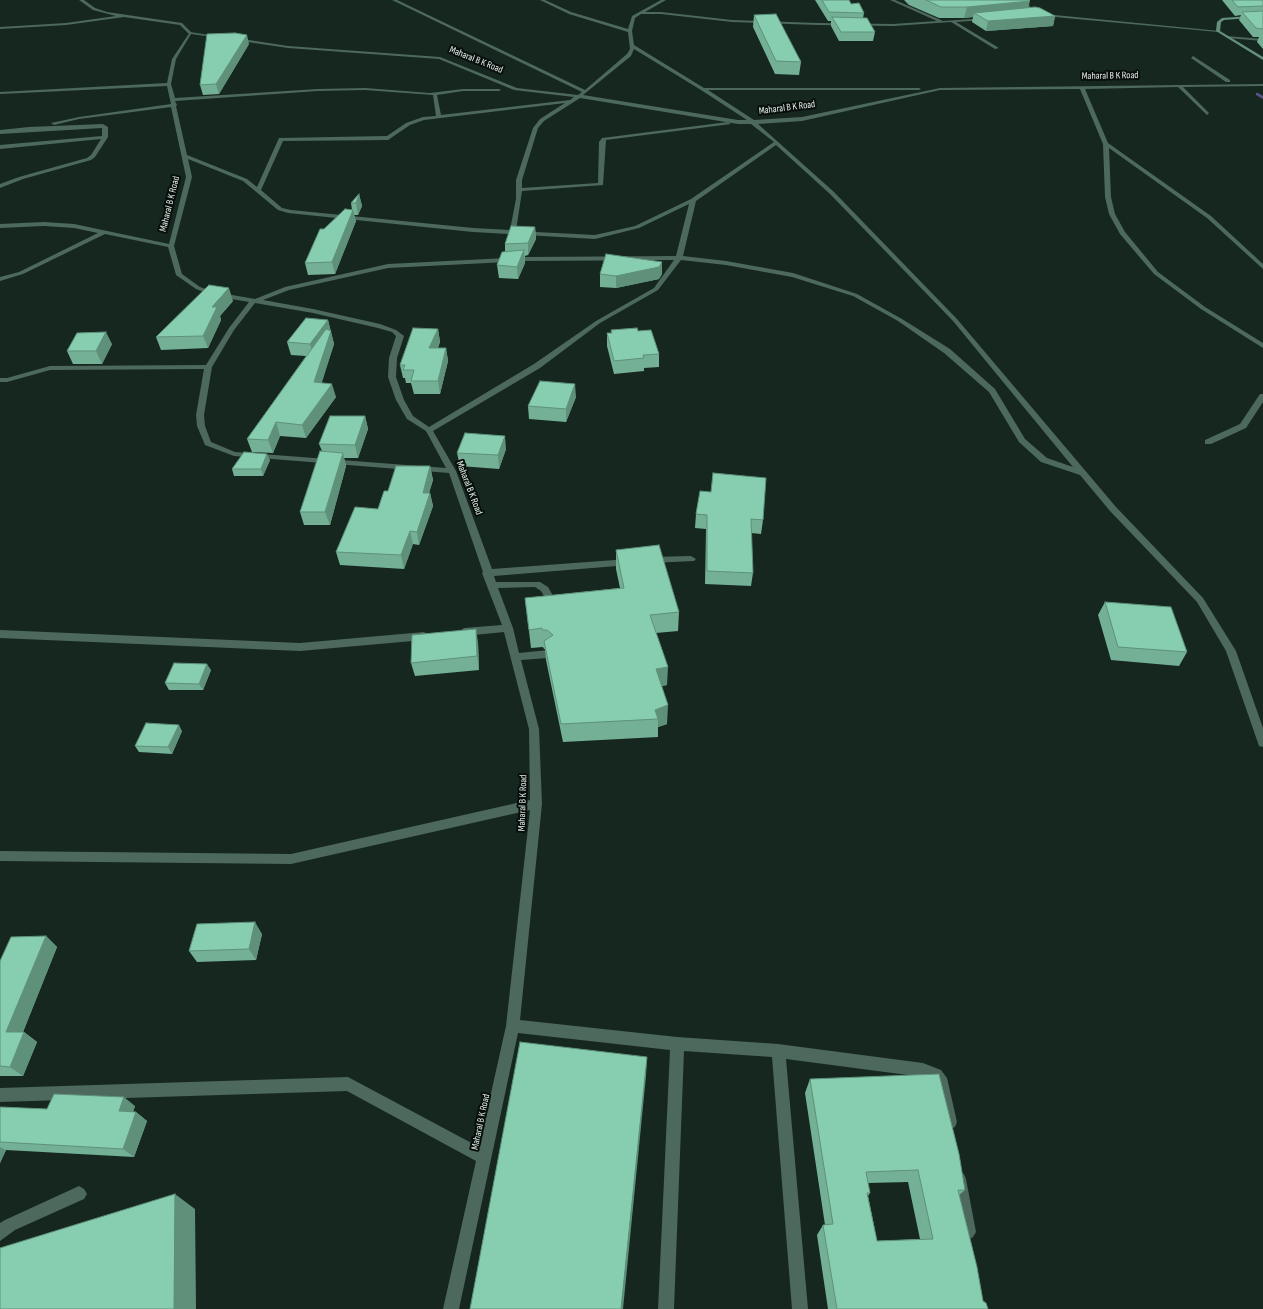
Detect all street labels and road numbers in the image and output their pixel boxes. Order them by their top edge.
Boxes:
street label: Maharal B K Road [447,44,505,76]
street label: Maharal B K Road [1082,70,1138,82]
street label: Maharal B K Road [758,99,816,117]
street label: Maharal B K Road [157,175,183,233]
street label: Maharal B K Road [453,459,485,517]
street label: Maharal B K Road [516,774,530,832]
street label: Maharal B K Road [469,1093,493,1151]

